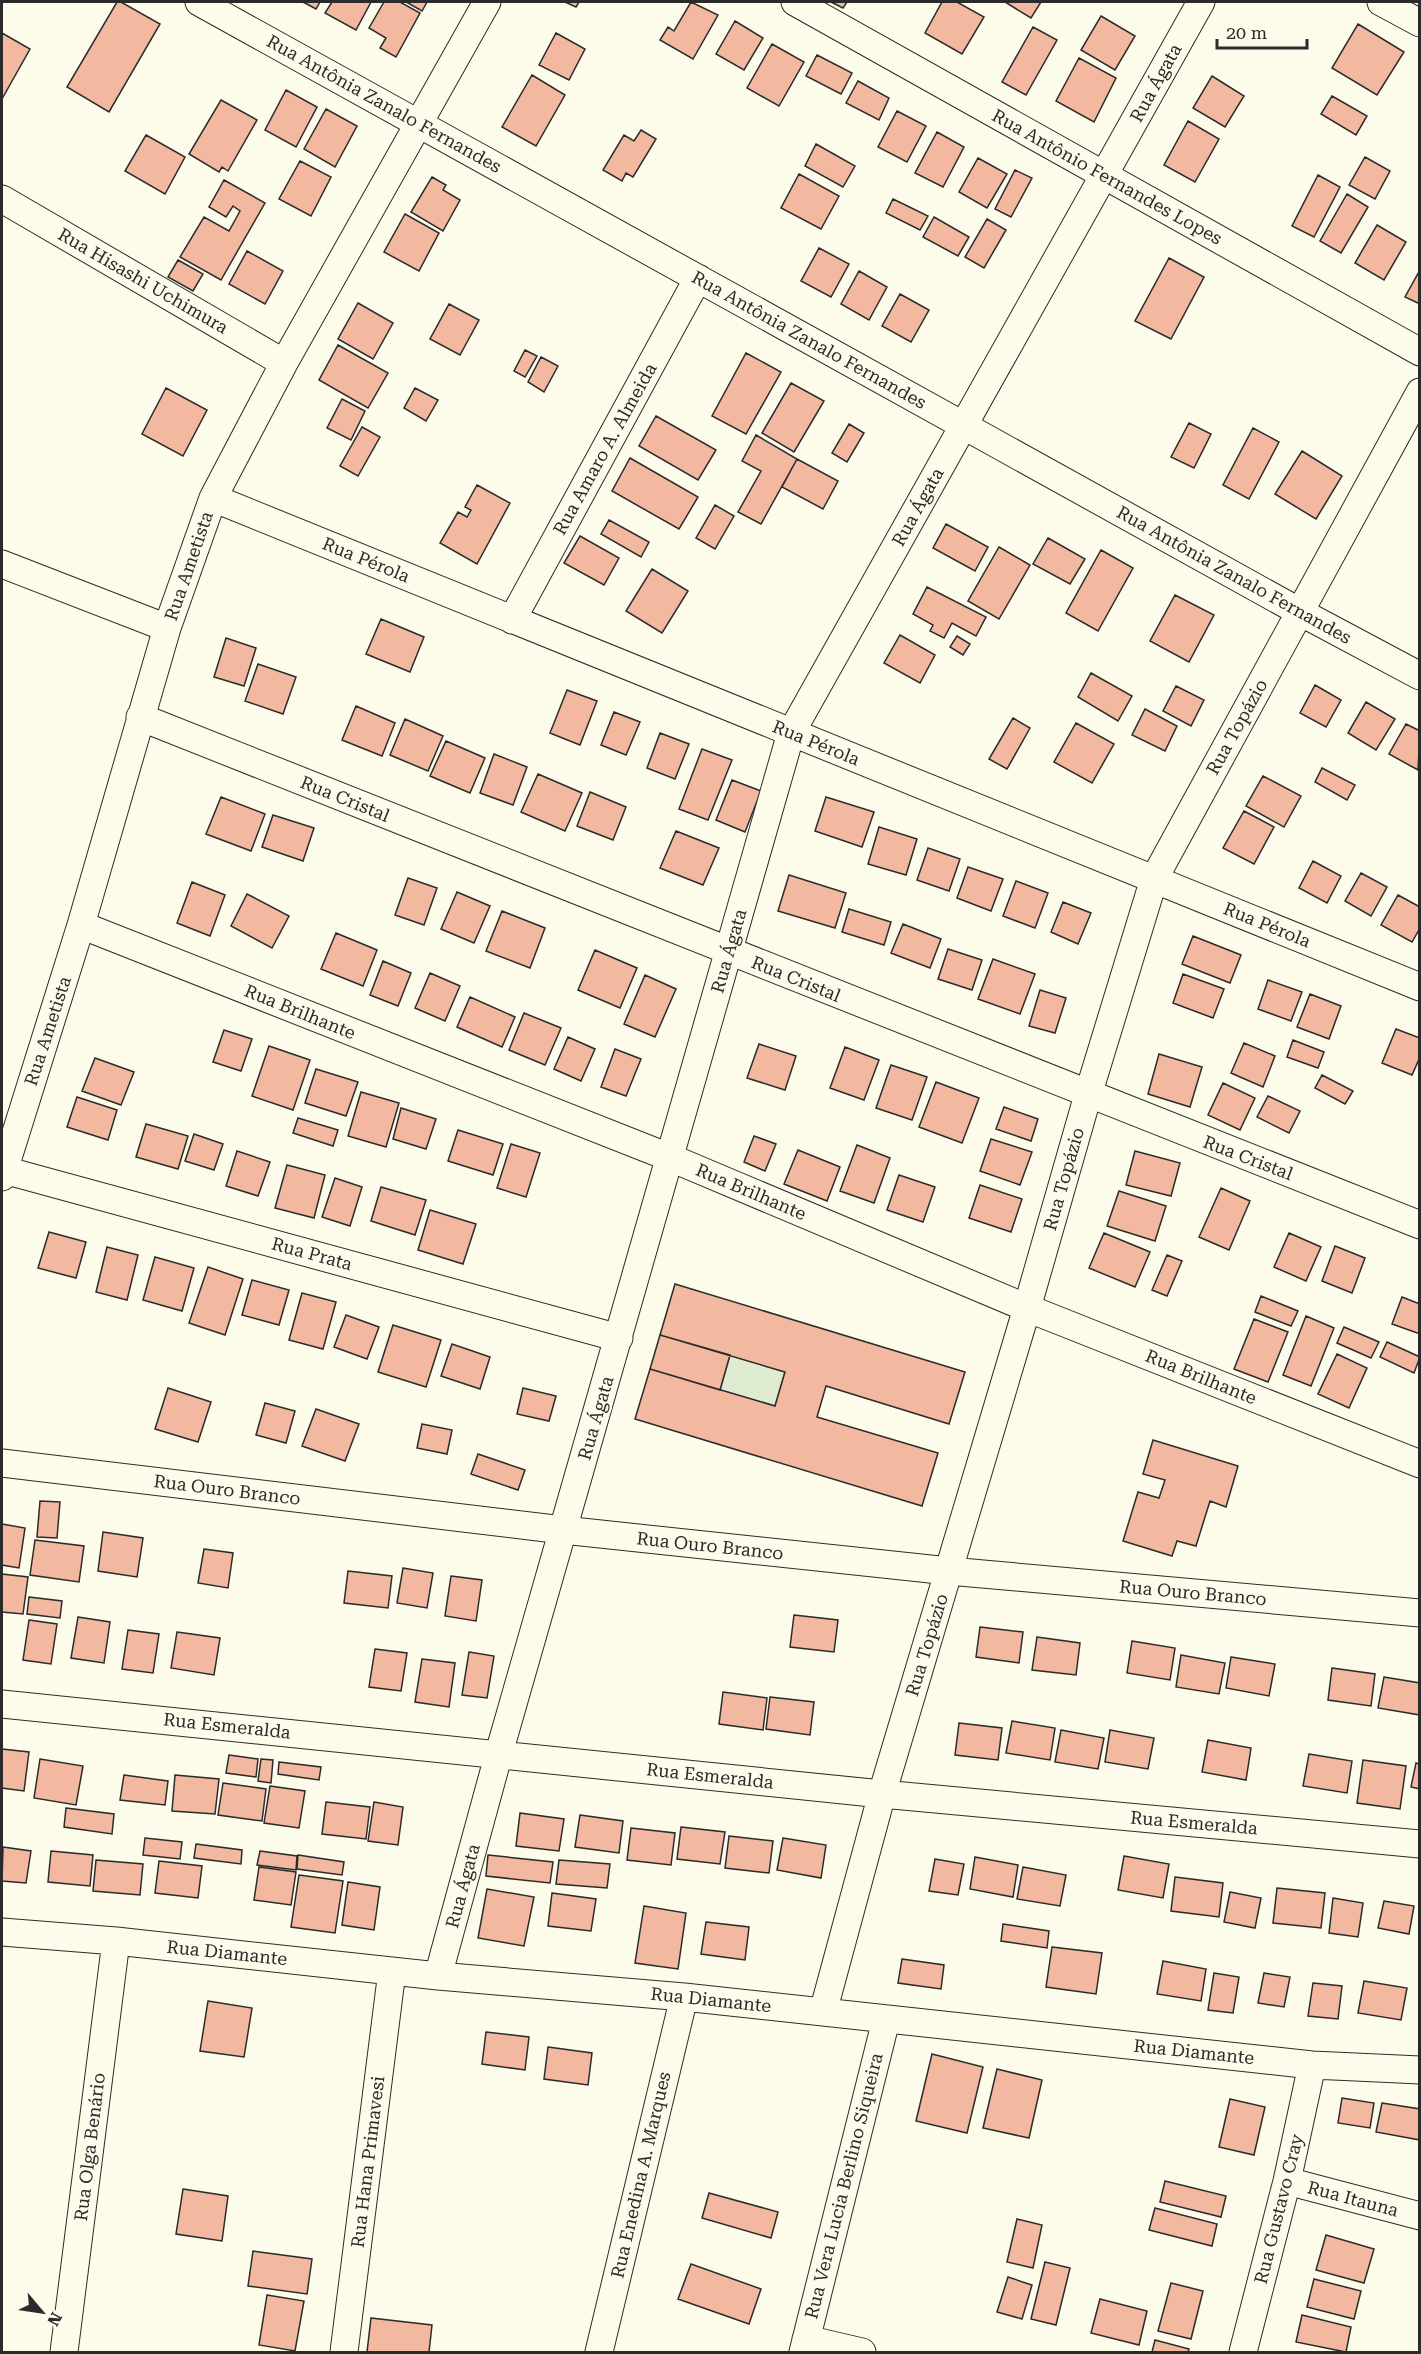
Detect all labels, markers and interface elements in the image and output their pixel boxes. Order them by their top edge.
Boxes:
scale bar [1217,12,1307,50]
text: 20 m [1226,22,1267,43]
street label: Rua Antônia Zanalo Fernandes [263,30,505,177]
street label: Rua Ágata [1125,40,1186,126]
street label: Rua Antônio Fernandes Lopes [989,104,1226,249]
street label: Rua Hisashi Uchimura [54,223,232,338]
street label: Rua Antônia Zanalo Fernandes [688,266,930,413]
street label: Rua Amaro A. Almeida [549,359,661,538]
street label: Rua Ágata [887,464,948,550]
street label: Rua Antônia Zanalo Fernandes [1113,501,1355,648]
street label: Rua Ametista [160,508,217,623]
street label: Rua Pérola [319,533,413,587]
street label: Rua Topázio [1202,675,1271,778]
street label: Rua Pérola [769,716,863,770]
street label: Rua Cristal [297,771,393,826]
street label: Rua Pérola [1220,898,1314,952]
street label: Rua Ágata [707,906,751,995]
street label: Rua Cristal [748,951,844,1006]
street label: Rua Ametista [20,973,75,1088]
street label: Rua Brilhante [242,980,359,1043]
street label: Rua Topázio [1039,1125,1088,1233]
street label: Rua Cristal [1200,1131,1296,1184]
street label: Rua Brilhante [693,1159,810,1224]
street label: Rua Prata [270,1233,355,1274]
street label: Rua Brilhante [1143,1345,1260,1408]
street label: Rua Ágata [574,1373,618,1462]
street label: Rua Ouro Branco [152,1470,302,1509]
street label: Rua Ouro Branco [635,1527,785,1564]
street label: Rua Ouro Branco [1119,1576,1268,1609]
street label: Rua Topázio [901,1591,952,1699]
street label: Rua Esmeralda [162,1708,292,1743]
street label: Rua Esmeralda [645,1758,775,1793]
street label: Rua Esmeralda [1129,1806,1259,1839]
street label: Rua Ágata [441,1841,484,1930]
street label: Rua Diamante [166,1936,289,1969]
street label: Rua Diamante [650,1983,773,2016]
street label: Rua Diamante [1133,2035,1256,2068]
street label: Rua Vera Lucia Berlino Siqueira [800,2050,887,2321]
street label: Rua Enedina A. Marques [607,2070,675,2280]
street label: Rua Olga Benário [70,2072,109,2222]
street label: Rua Hana Primavesi [347,2075,388,2249]
street label: Rua Gustavo Cray [1250,2131,1307,2286]
street label: Rua Itauna [1305,2176,1401,2221]
north arrow [12,2282,72,2342]
text: N [43,2309,66,2329]

